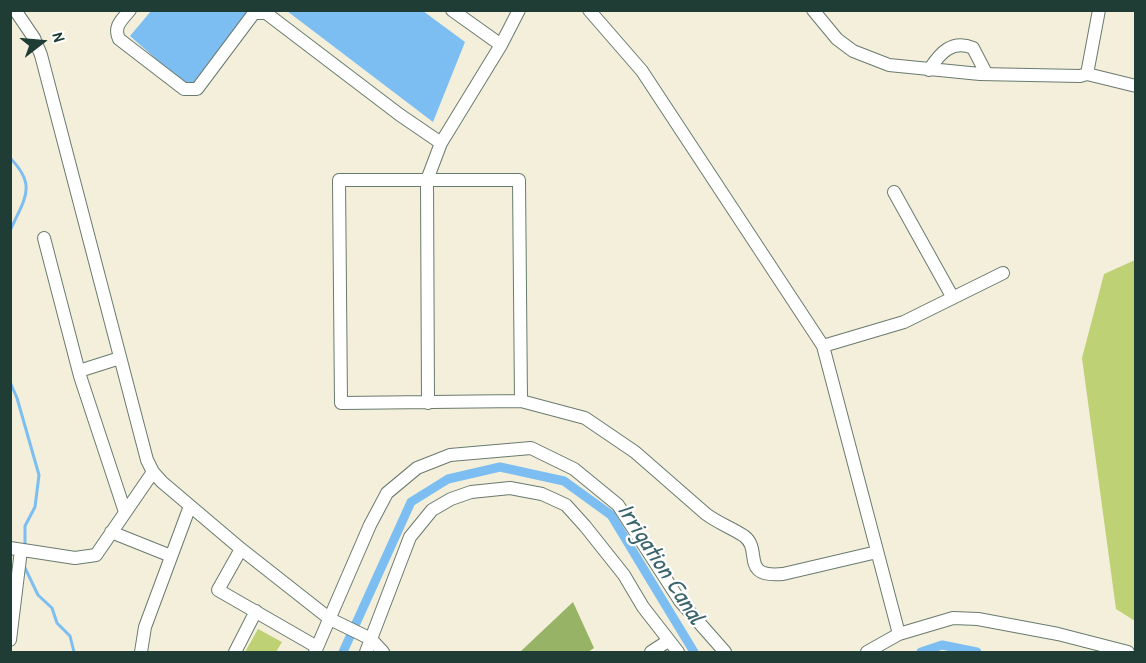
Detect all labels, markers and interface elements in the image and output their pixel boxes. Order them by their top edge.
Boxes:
north arrow [12,12,72,72]
text: N [48,30,71,44]
water label: Irrigation Canal [610,498,710,630]

